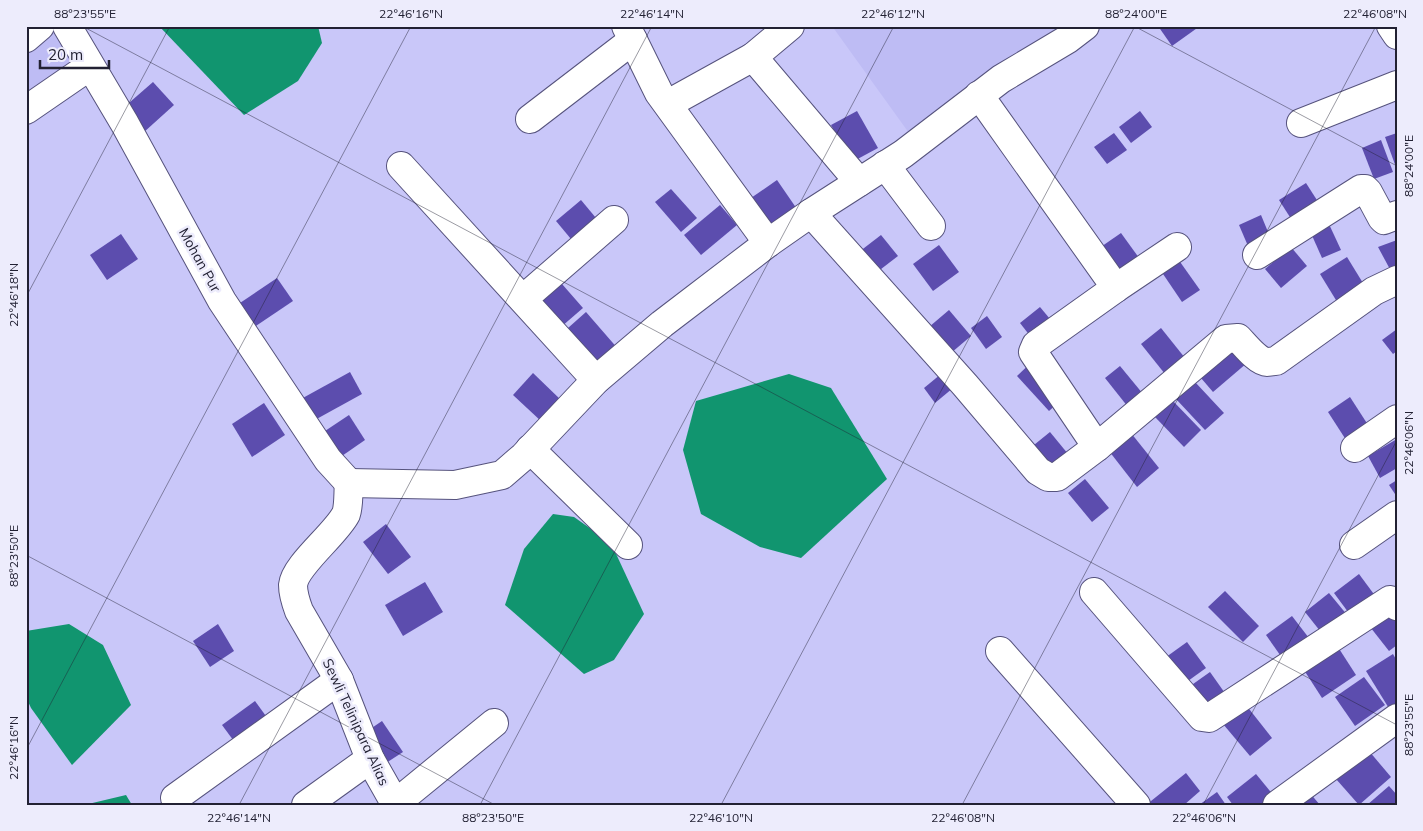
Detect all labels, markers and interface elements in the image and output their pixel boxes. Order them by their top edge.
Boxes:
text: 88°23'55"E [54,6,116,21]
text: 22°46'16"N [379,6,443,21]
text: 22°46'14"N [620,6,684,21]
text: 22°46'12"N [861,6,925,21]
text: 88°24'00"E [1105,6,1167,21]
text: 22°46'08"N [1343,6,1407,21]
scale bar [40,38,109,70]
text: 20 m [48,45,83,64]
text: 88°24'00"E [1401,135,1416,197]
street label: Mohan Pur [175,225,225,296]
text: 22°46'18"N [6,263,21,327]
text: 22°46'06"N [1401,411,1416,475]
text: 88°23'50"E [6,525,21,587]
street label: Sewli Telinipara Alias [319,656,393,788]
text: 88°23'55"E [1401,694,1416,756]
text: 22°46'16"N [6,716,21,780]
text: 22°46'14"N [207,810,271,825]
text: 88°23'50"E [462,810,524,825]
text: 22°46'10"N [689,810,753,825]
text: 22°46'08"N [931,810,995,825]
text: 22°46'06"N [1172,810,1236,825]

